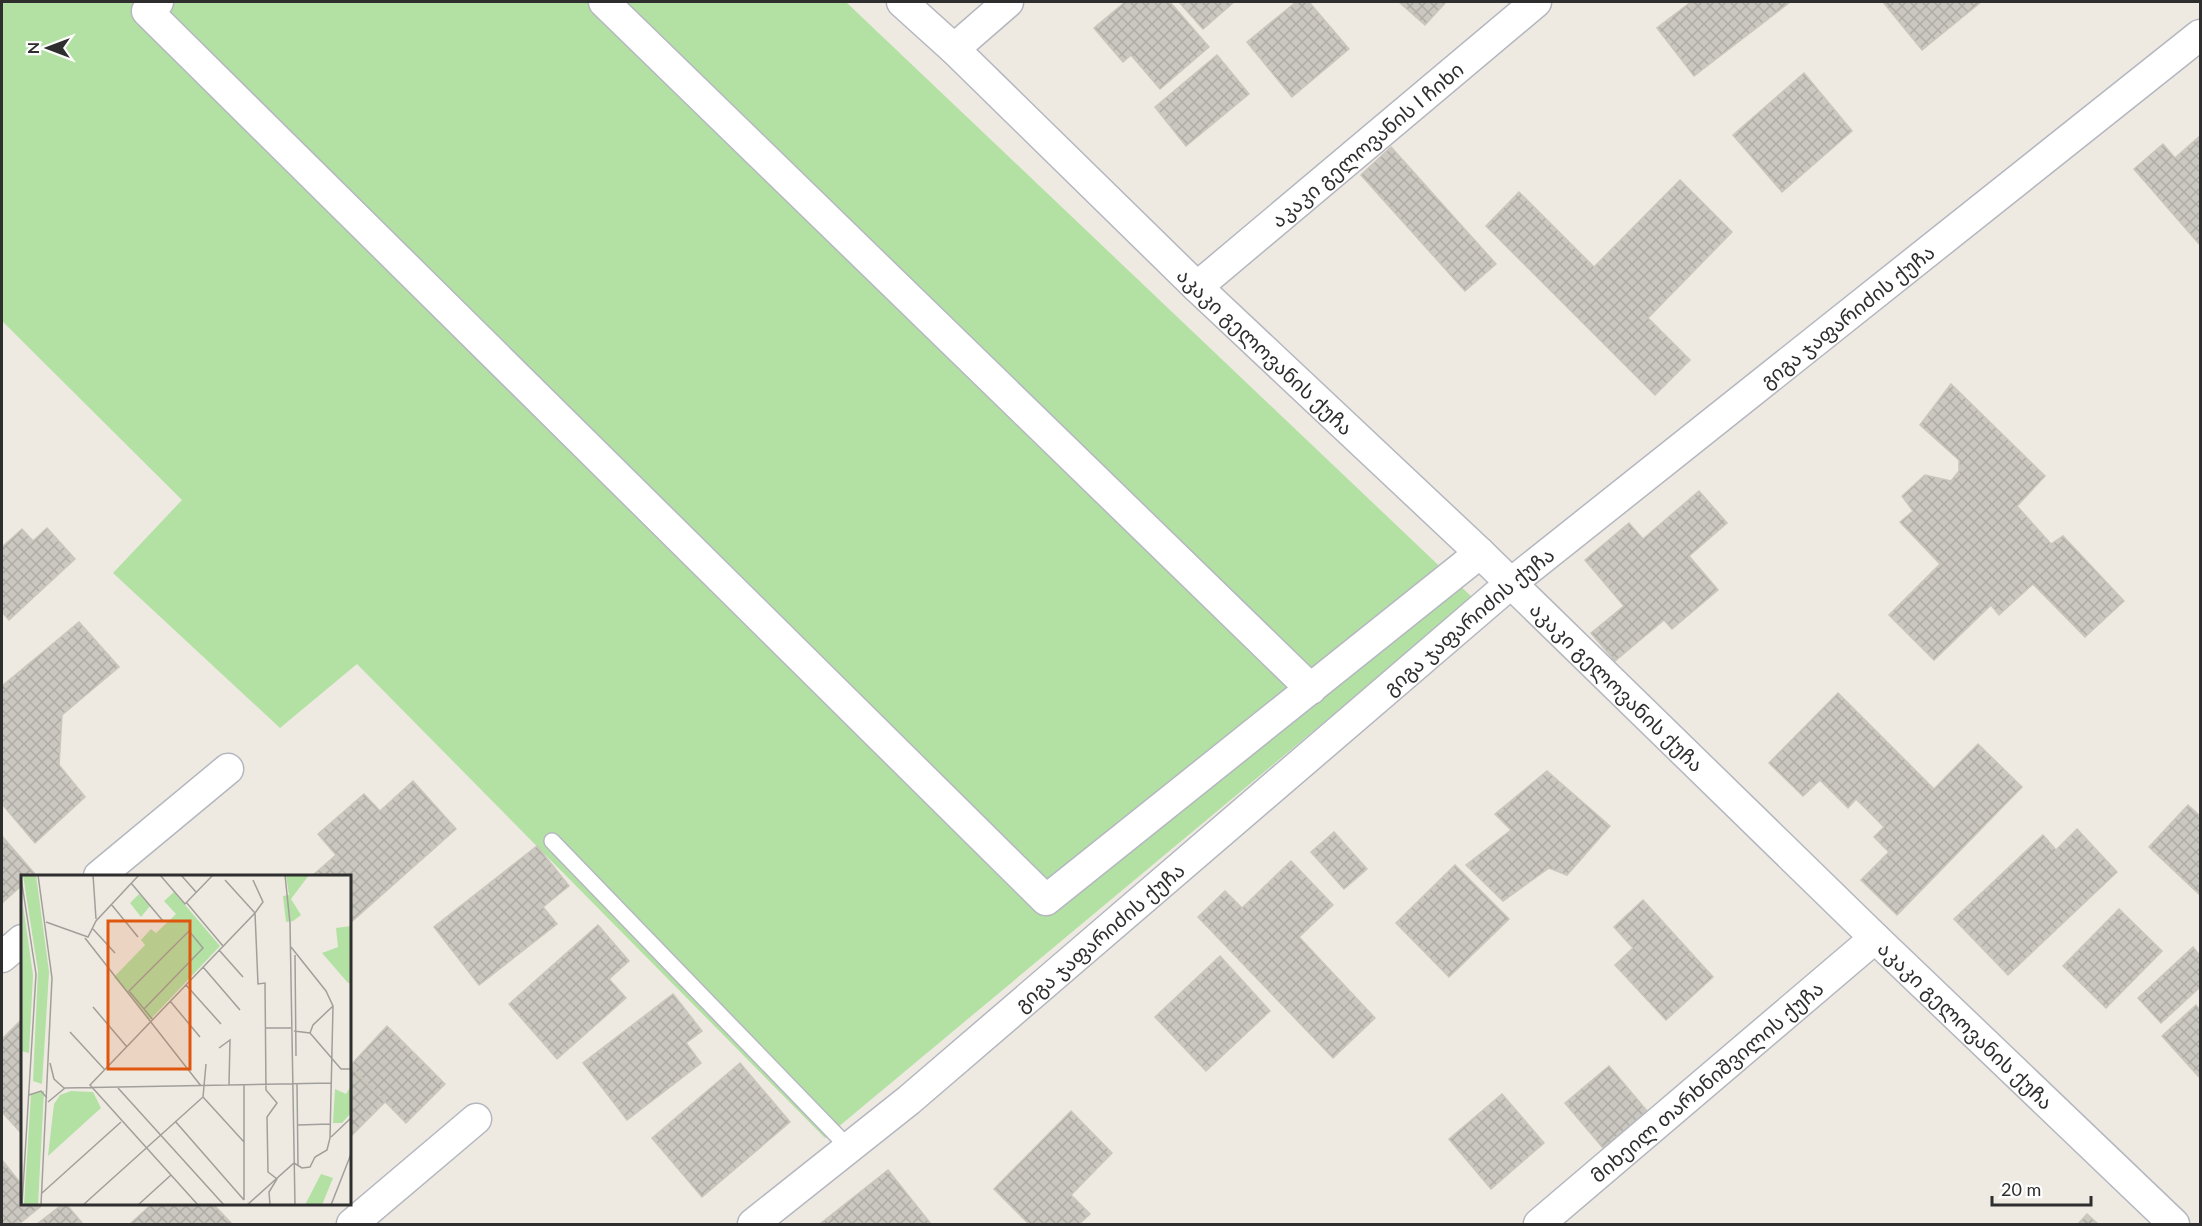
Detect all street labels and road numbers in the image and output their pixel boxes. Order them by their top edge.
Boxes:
street label: აკაკი გელოვანის I ჩიხი [1266,57,1468,232]
street label: გიგა ჯაფარიძის ქუჩა [1755,239,1939,393]
street label: აკაკი გელოვანის ქუჩა [1173,263,1358,440]
street label: გიგა ჯაფარიძის ქუჩა [1378,542,1558,700]
street label: აკაკი გელოვანის ქუჩა [1525,597,1709,776]
street label: გიგა ჯაფარიძის ქუჩა [1010,857,1189,1017]
street label: აკაკი გელოვანის ქუჩა [1874,936,2058,1114]
street label: მიხეილ თარხნიშვილის ქუჩა [1585,976,1828,1187]

